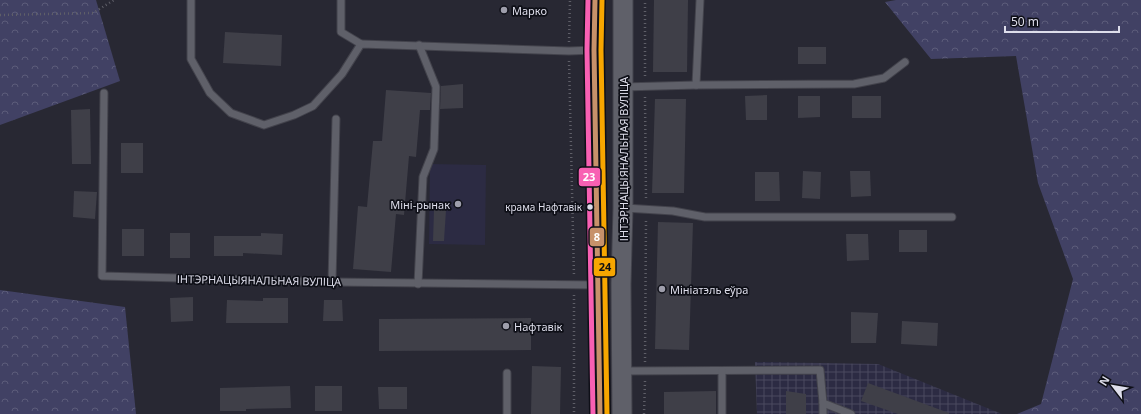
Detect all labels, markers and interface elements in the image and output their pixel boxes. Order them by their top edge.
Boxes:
place label: Марко [512,3,547,18]
marker: Марко [499,5,509,15]
scale bar [1005,8,1119,34]
text: 50 m [1011,13,1039,30]
street label: ІНТЭРНАЦЫЯНАЛЬНАЯ ВУЛІЦА [616,76,631,241]
line badge: 23 [578,167,601,187]
text: 23 [583,169,595,184]
place label: Міні-рынак [390,197,450,212]
marker: Міні-рынак [453,199,463,209]
place label: крама Нафтавік [505,200,583,214]
marker: крама Нафтавік [585,202,595,212]
line badge: 8 [589,227,605,247]
text: 8 [594,229,600,244]
line badge: 24 [593,257,616,277]
text: 24 [599,259,612,274]
street label: ІНТЭРНАЦЫЯНАЛЬНАЯ ВУЛІЦА [177,271,342,289]
place label: Мініатэль еўра [670,282,748,297]
marker: Мініатэль еўра [657,284,667,294]
place label: Нафтавік [514,319,563,334]
marker: Нафтавік [501,321,511,331]
north arrow [1093,366,1133,406]
text: N [1095,373,1113,388]

